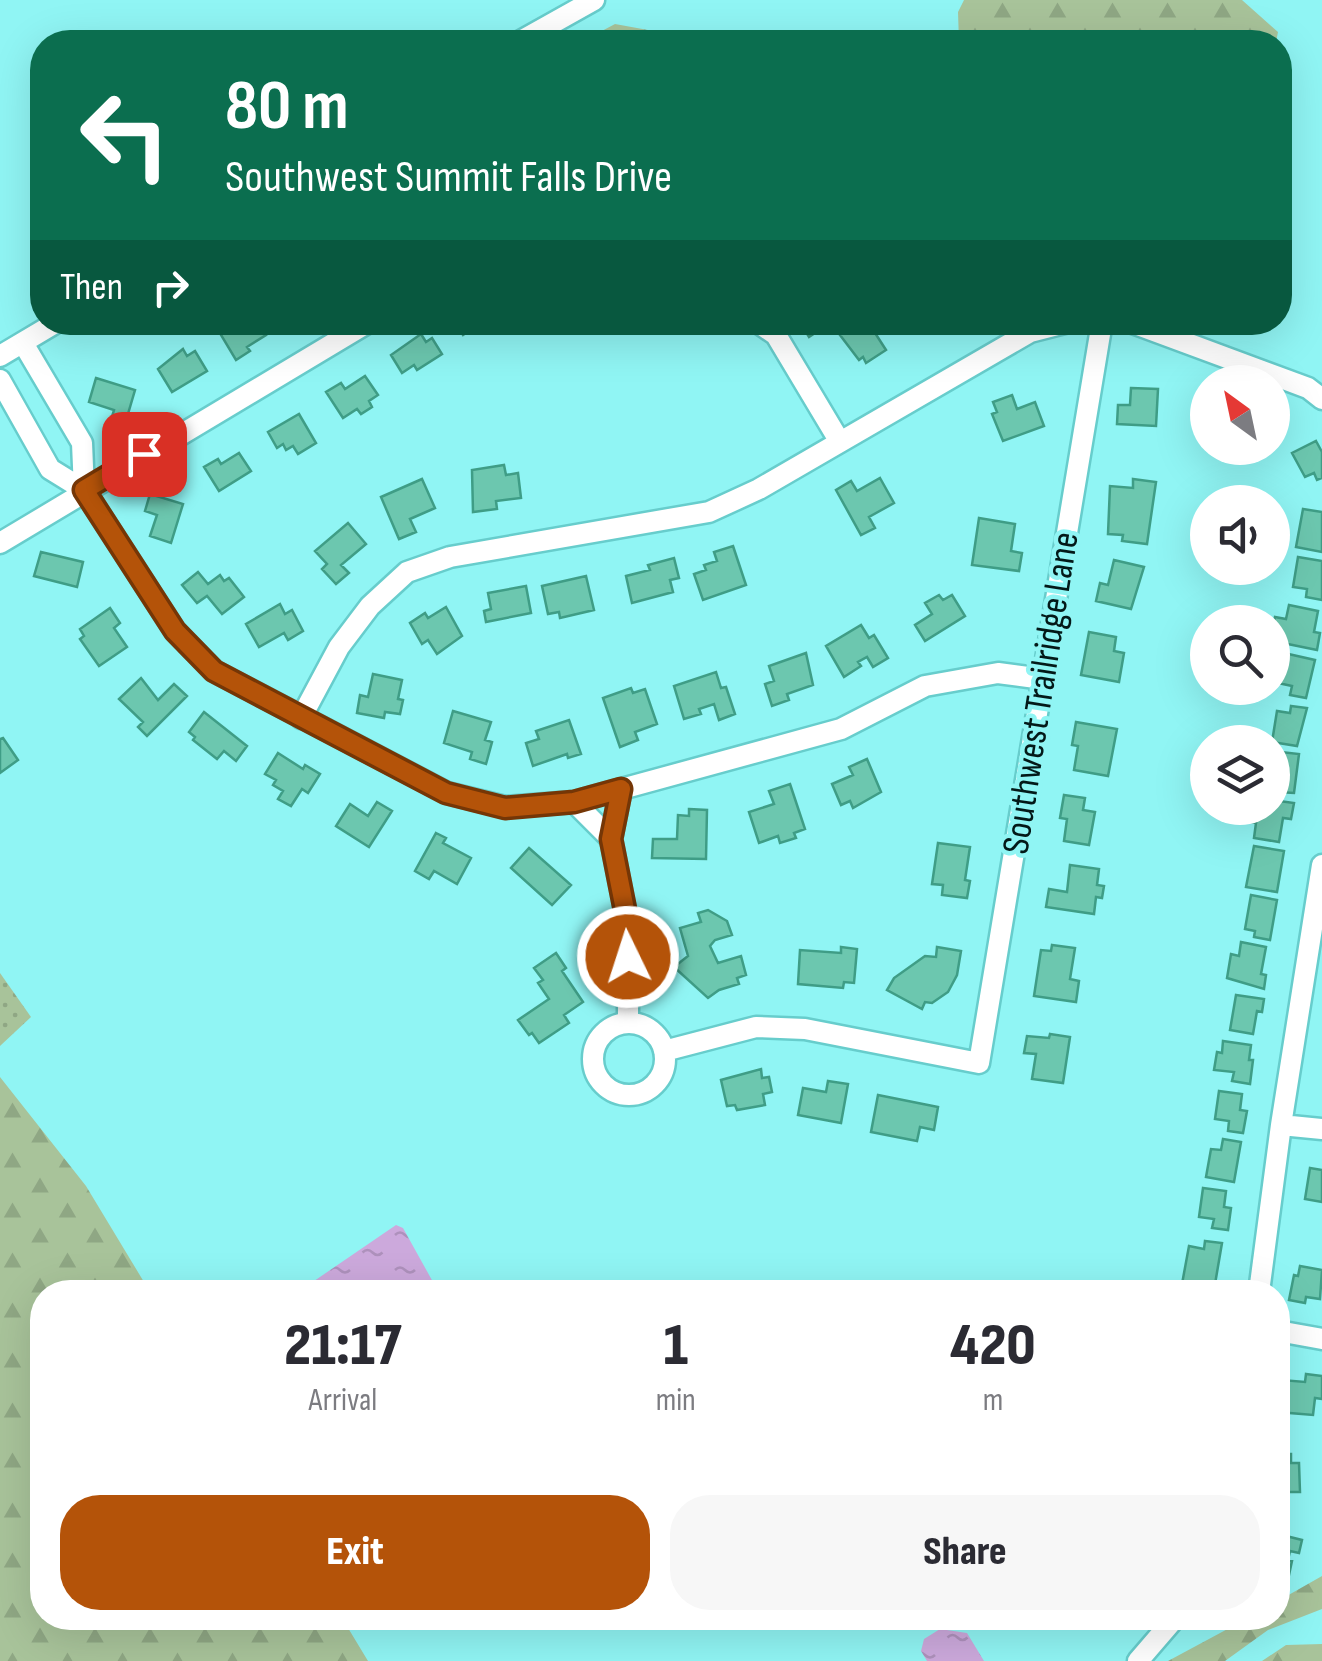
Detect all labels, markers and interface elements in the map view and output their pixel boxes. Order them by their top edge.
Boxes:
text: 80 m [225,65,349,149]
icon: left [60,70,190,200]
text: Southwest Summit Falls Drive [225,150,672,205]
icon: right [143,260,198,315]
text: Then [60,265,123,310]
north arrow [1190,365,1290,465]
map controls [1190,365,1290,825]
pin [102,412,187,497]
icon: arrive [117,427,172,482]
button: sound [1190,485,1290,585]
street label: Southwest Trailridge Lane [993,529,1089,857]
button: search [1190,605,1290,705]
button: layers [1190,725,1290,825]
position arrow [576,905,680,1009]
text: 21:17 [284,1310,401,1382]
text: 1 [663,1310,688,1382]
text: 420 [950,1310,1036,1382]
text: Arrival [308,1381,377,1420]
text: min [656,1381,696,1420]
text: m [983,1381,1003,1420]
button: Exit [60,1495,650,1610]
button: Share [670,1495,1260,1610]

